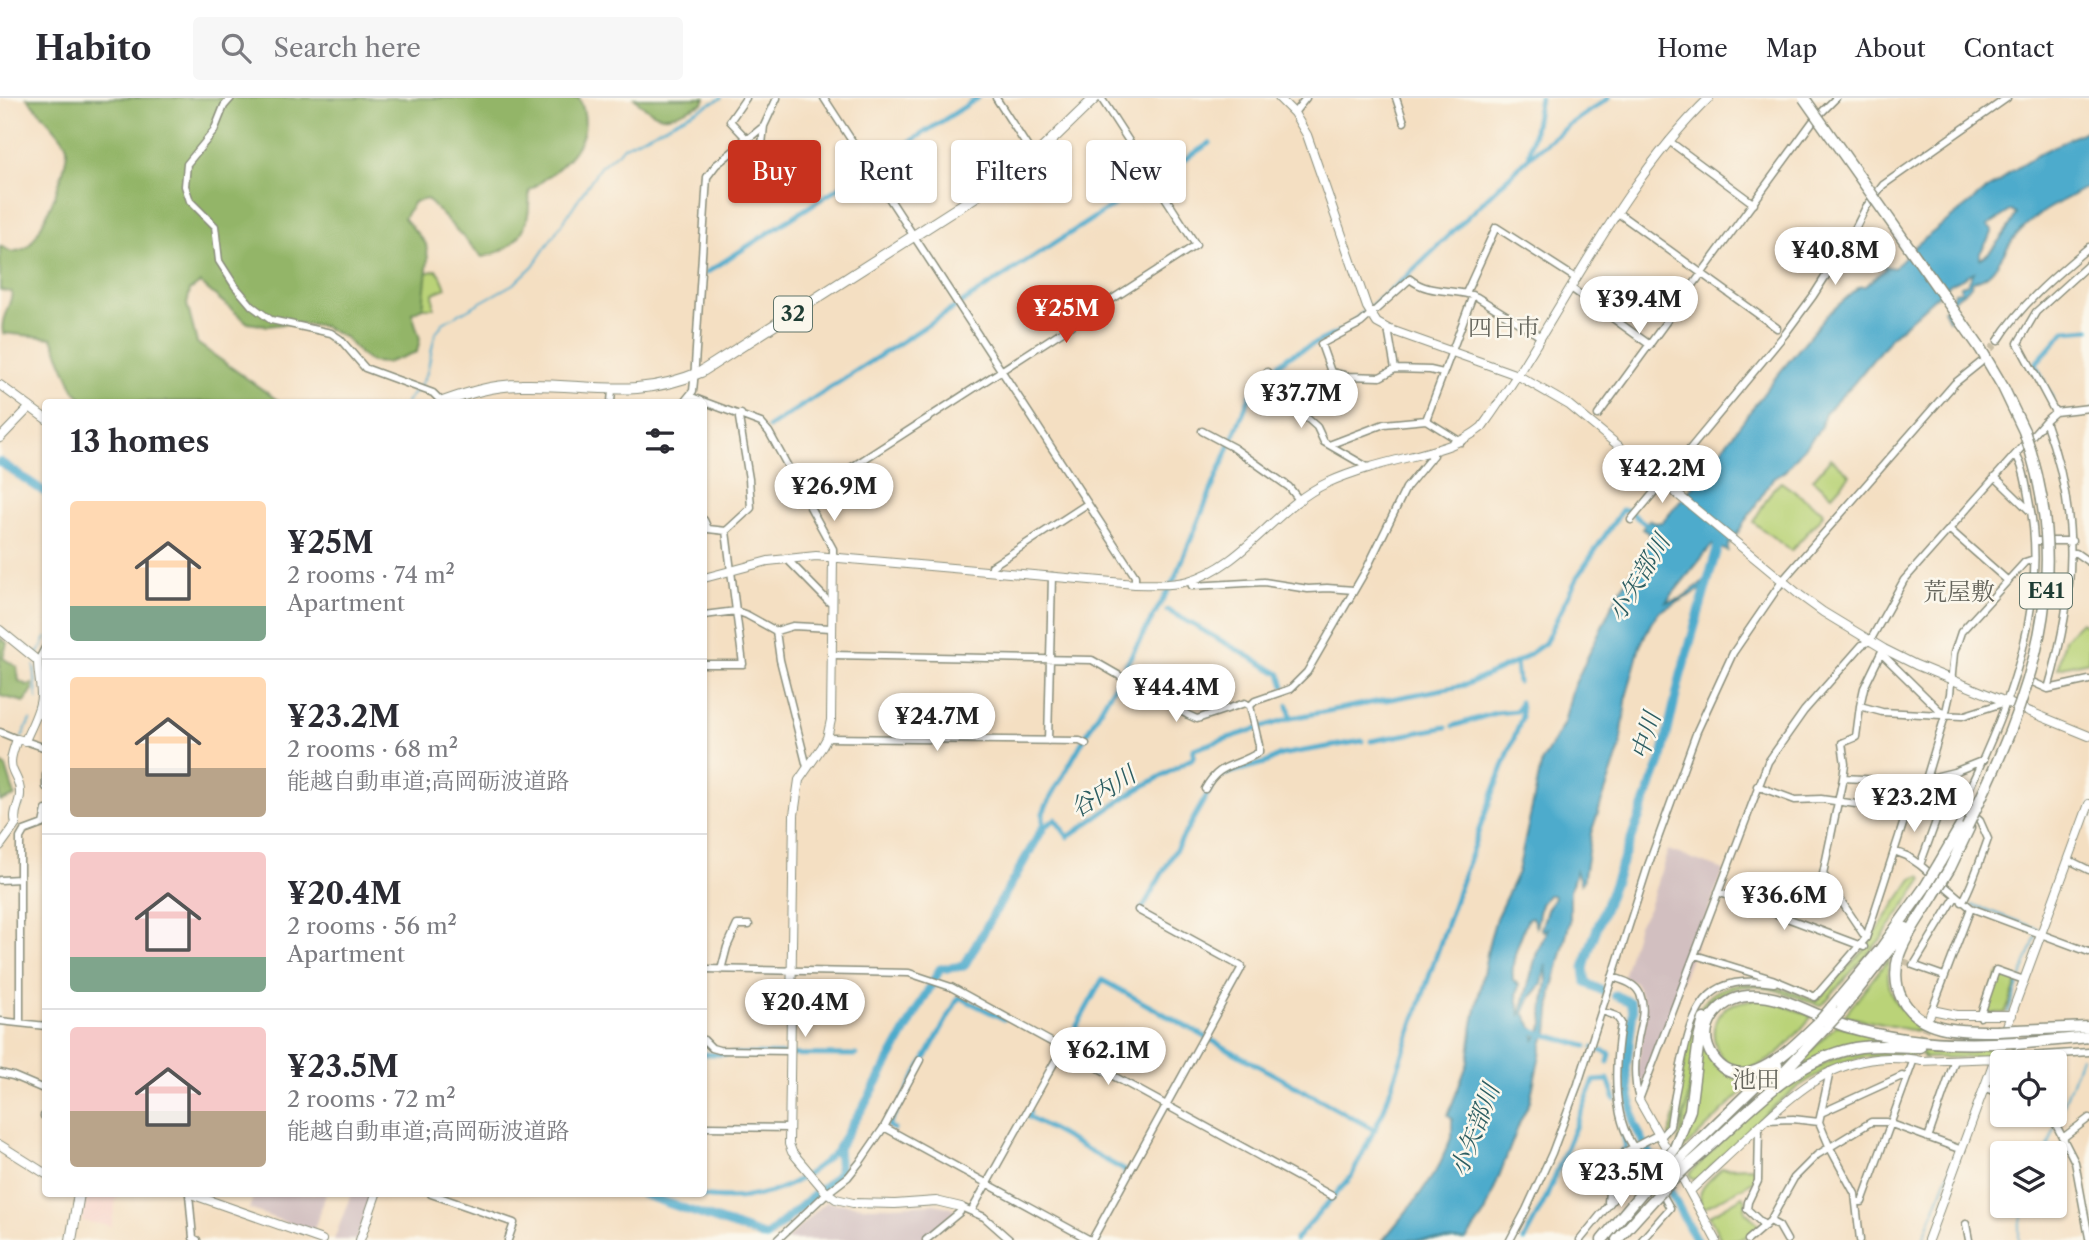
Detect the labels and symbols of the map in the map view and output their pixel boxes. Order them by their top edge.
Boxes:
pin: ¥40.8M [1778,228,1892,287]
pin: ¥39.4M [1582,276,1696,336]
pin: ¥25M [1025,286,1107,345]
road number: 32 [774,296,812,332]
district label: 四日市 [1468,313,1540,342]
pin: ¥37.7M [1244,370,1358,430]
pin: ¥42.2M [1605,446,1719,505]
pin: ¥26.9M [777,464,891,523]
water label: 小矢部川 [1601,527,1677,626]
road number: E41 [2020,574,2072,608]
district label: 荒屋敷 [1923,577,1995,606]
pin: ¥44.4M [1119,664,1233,724]
pin: ¥24.7M [880,694,994,753]
water label: 中川 [1625,706,1667,763]
water label: 谷内川 [1065,758,1143,823]
pin: ¥23.2M [1857,774,1971,834]
pin: ¥36.6M [1727,872,1841,932]
pin: ¥20.4M [748,979,862,1039]
pin: ¥62.1M [1051,1028,1165,1087]
district label: 池田 [1732,1065,1780,1094]
water label: 小矢部川 [1444,1077,1506,1180]
pin: ¥23.5M [1564,1150,1678,1209]

